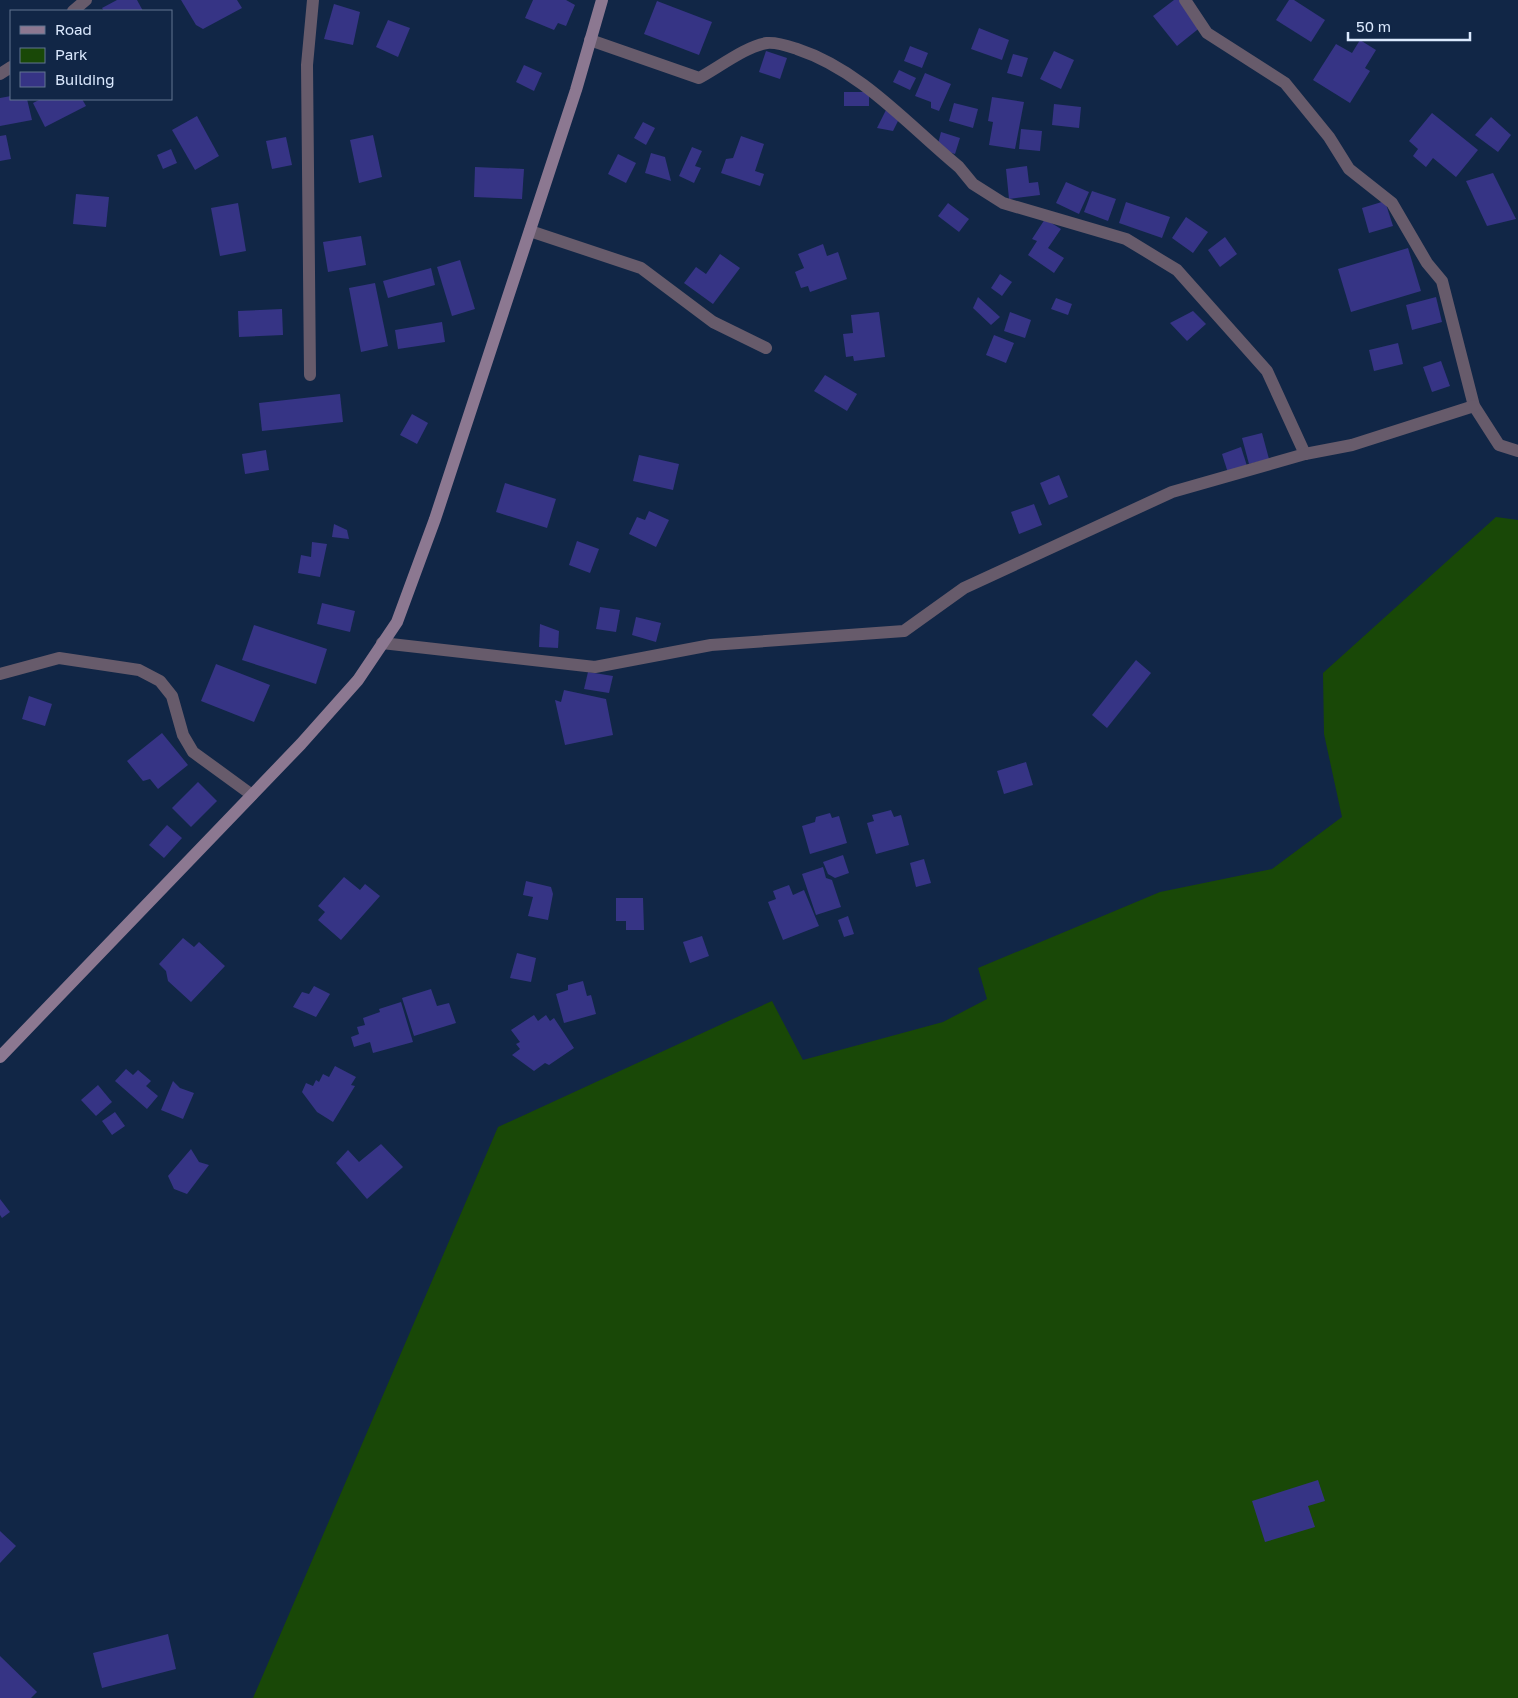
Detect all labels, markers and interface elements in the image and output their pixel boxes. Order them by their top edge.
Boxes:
legend [10,10,172,100]
scale bar [1348,10,1470,42]
text: 50 m [1356,17,1391,35]
text: Road [55,20,92,38]
text: Park [55,45,88,63]
text: Building [55,70,115,88]

